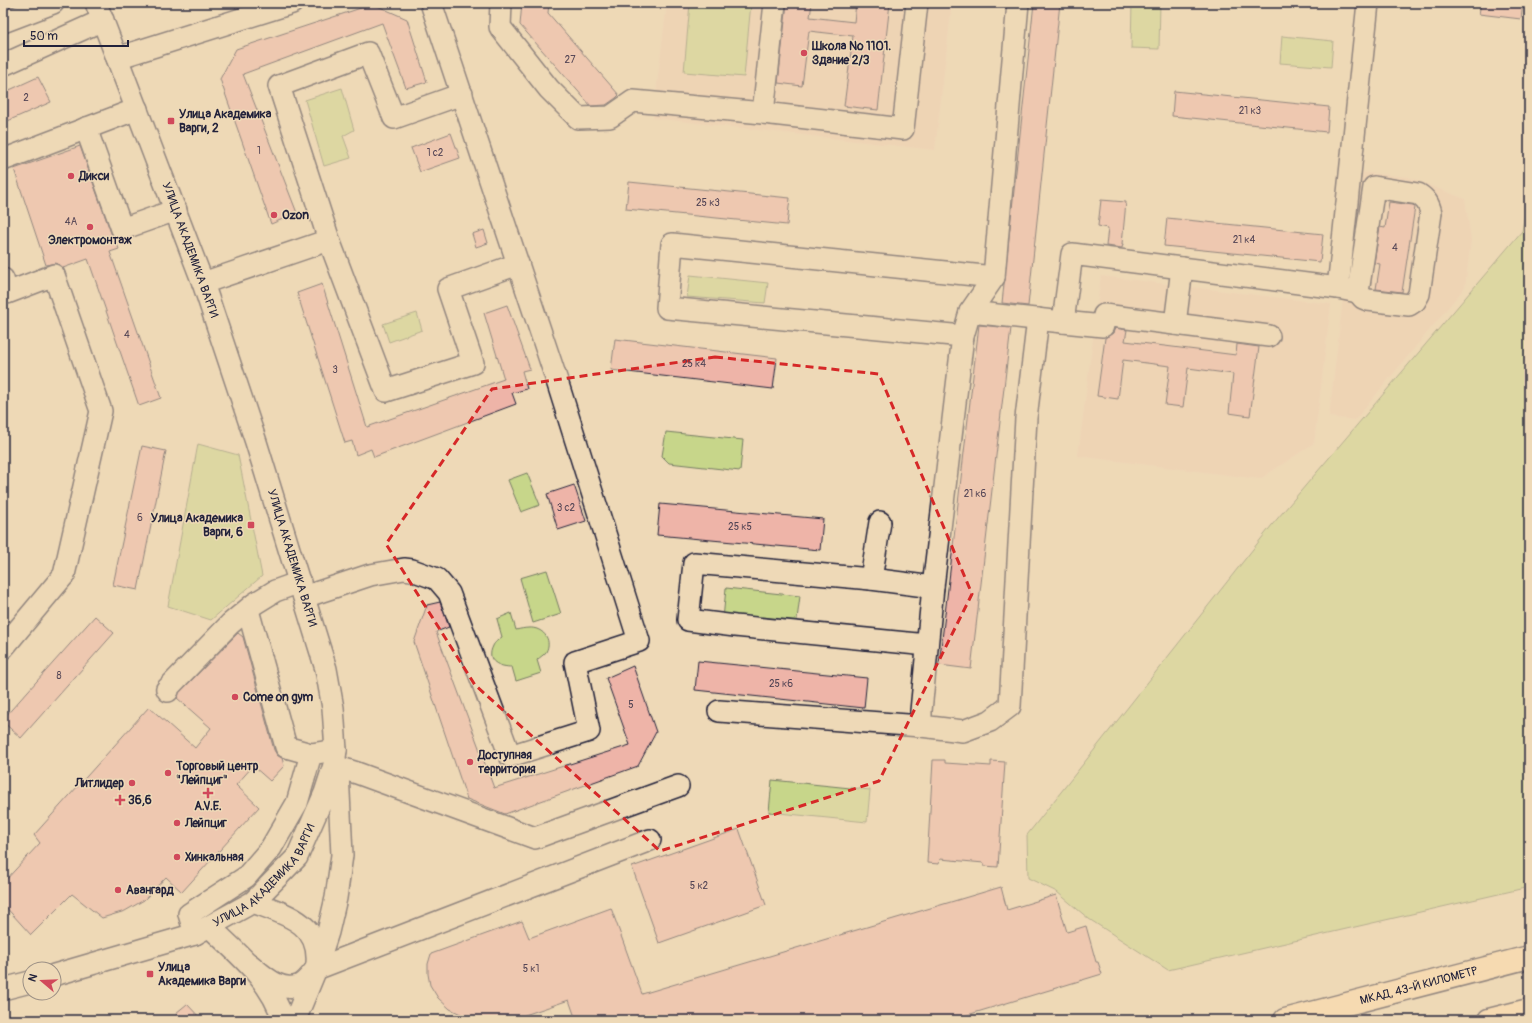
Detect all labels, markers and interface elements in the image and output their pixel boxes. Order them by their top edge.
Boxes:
scale bar [24,22,128,48]
text: 50 m [30,29,58,44]
place label: Школа № 1101. Здание 2/3 [811,39,891,68]
marker: Школа № 1101. Здание 2/3 [799,48,809,58]
house number: 27 [565,54,576,66]
house number: 2 [23,92,29,104]
house number: 21 к3 [1239,105,1262,117]
place label: Улица Академика Варги, 2 [179,107,272,136]
marker: Улица Академика Варги, 2 [166,116,176,126]
house number: 1 [257,145,261,157]
house number: 1 с2 [427,147,444,159]
place label: Дикси [78,169,110,184]
marker: Дикси [66,171,76,181]
street label: УЛИЦА АКАДЕМИКА ВАРГИ [158,180,222,320]
house number: 25 к3 [696,197,720,209]
place label: Ozon [282,208,309,223]
marker: Ozon [269,210,279,220]
house number: 4А [65,216,78,228]
marker: Электромонтаж [85,222,95,232]
place label: Электромонтаж [48,233,132,248]
house number: 21 к4 [1233,234,1256,246]
house number: 4 [1392,242,1398,254]
house number: 4 [124,329,130,341]
house number: 25 к4 [682,358,706,370]
house number: 3 [332,364,338,376]
street label: УЛИЦА АКАДЕМИКА ВАРГИ [264,487,320,629]
house number: 21 к6 [964,488,987,500]
house number: 3 с2 [557,502,576,514]
place label: Улица Академика Варги, 6 [151,511,243,540]
house number: 6 [137,512,143,524]
marker: Улица Академика Варги, 6 [246,520,256,530]
house number: 25 к5 [728,521,752,533]
house number: 8 [56,670,62,682]
house number: 25 к6 [769,678,793,690]
place label: Come on gym [243,690,314,705]
marker: Come on gym [230,692,240,702]
house number: 5 [628,699,634,711]
place label: Доступная территория [477,748,536,777]
marker: Доступная территория [465,757,475,767]
place label: Торговый центр "Лейпциг" [175,759,259,788]
marker: Торговый центр "Лейпциг" [163,768,173,778]
place label: Литлидер [74,776,124,791]
marker: Литлидер [127,778,137,788]
marker: A.V.E. [203,788,213,798]
place label: 36,6 [128,793,152,808]
marker: 36,6 [115,795,125,805]
place label: A.V.E. [194,799,222,814]
place label: Лейпциг [184,816,228,831]
marker: Лейпциг [172,818,182,828]
street label: УЛИЦА АКАДЕМИКА ВАРГИ [210,821,318,930]
place label: Хинкальная [185,850,244,865]
marker: Хинкальная [172,852,182,862]
house number: 5 к2 [690,880,709,892]
place label: Авангард [126,883,175,898]
marker: Авангард [113,885,123,895]
place label: Улица Академика Варги [158,960,246,989]
north arrow [22,961,62,1001]
house number: 5 к1 [523,963,539,975]
street label: МКАД, 43-Й КИЛОМЕТР [1358,963,1479,1008]
marker: Улица Академика Варги [145,969,155,979]
text: N [26,972,41,984]

